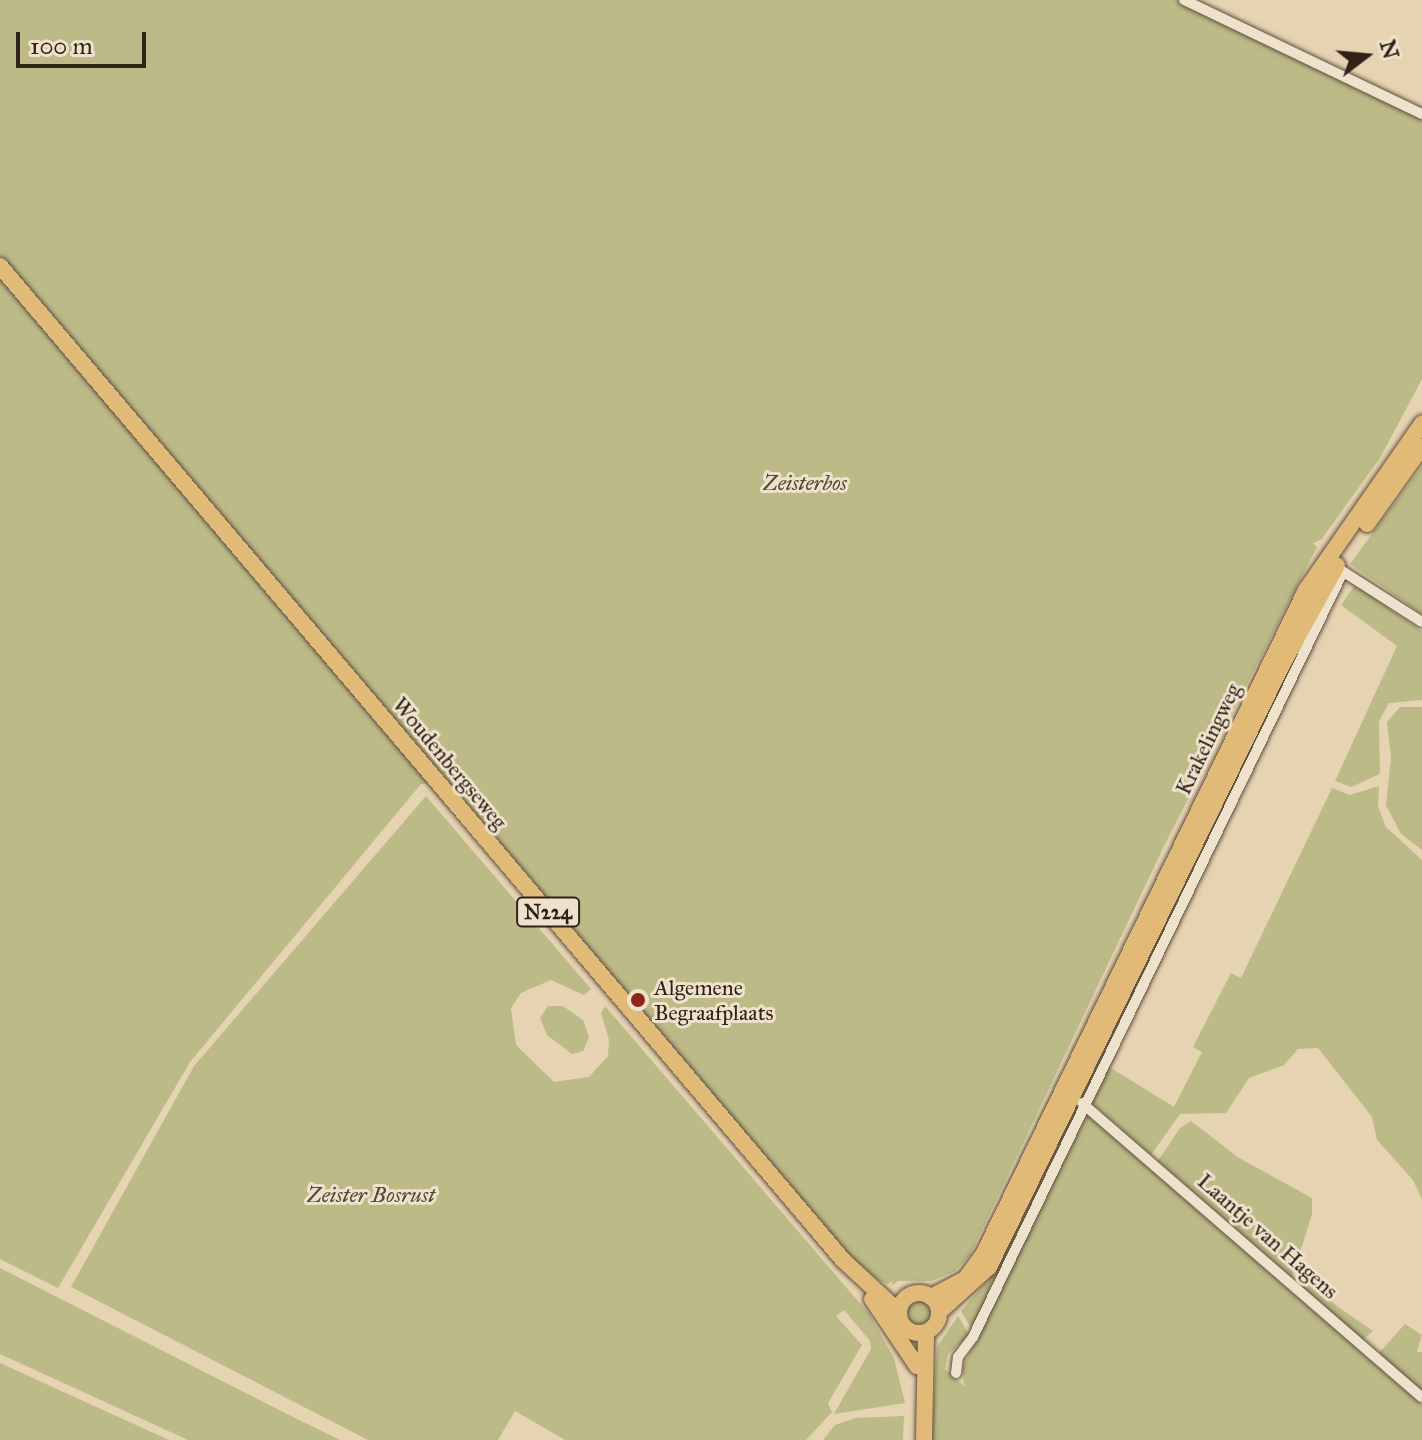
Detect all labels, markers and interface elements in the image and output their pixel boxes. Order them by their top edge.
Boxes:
scale bar [20,16,150,66]
north arrow [1326,16,1406,96]
text: 100 m [30,31,93,61]
text: N [1374,37,1405,62]
park label: Zeisterbos [763,470,847,496]
street label: Krakelingweg [1170,679,1246,799]
street label: Woudenbergseweg [387,692,513,834]
road number: N224 [516,896,580,928]
place label: Algemene Begraafplaats [654,974,773,1026]
marker: Algemene Begraafplaats [629,991,647,1009]
street label: Laantje van Hagens [1192,1168,1344,1304]
park label: Zeister Bosrust [307,1182,435,1208]

